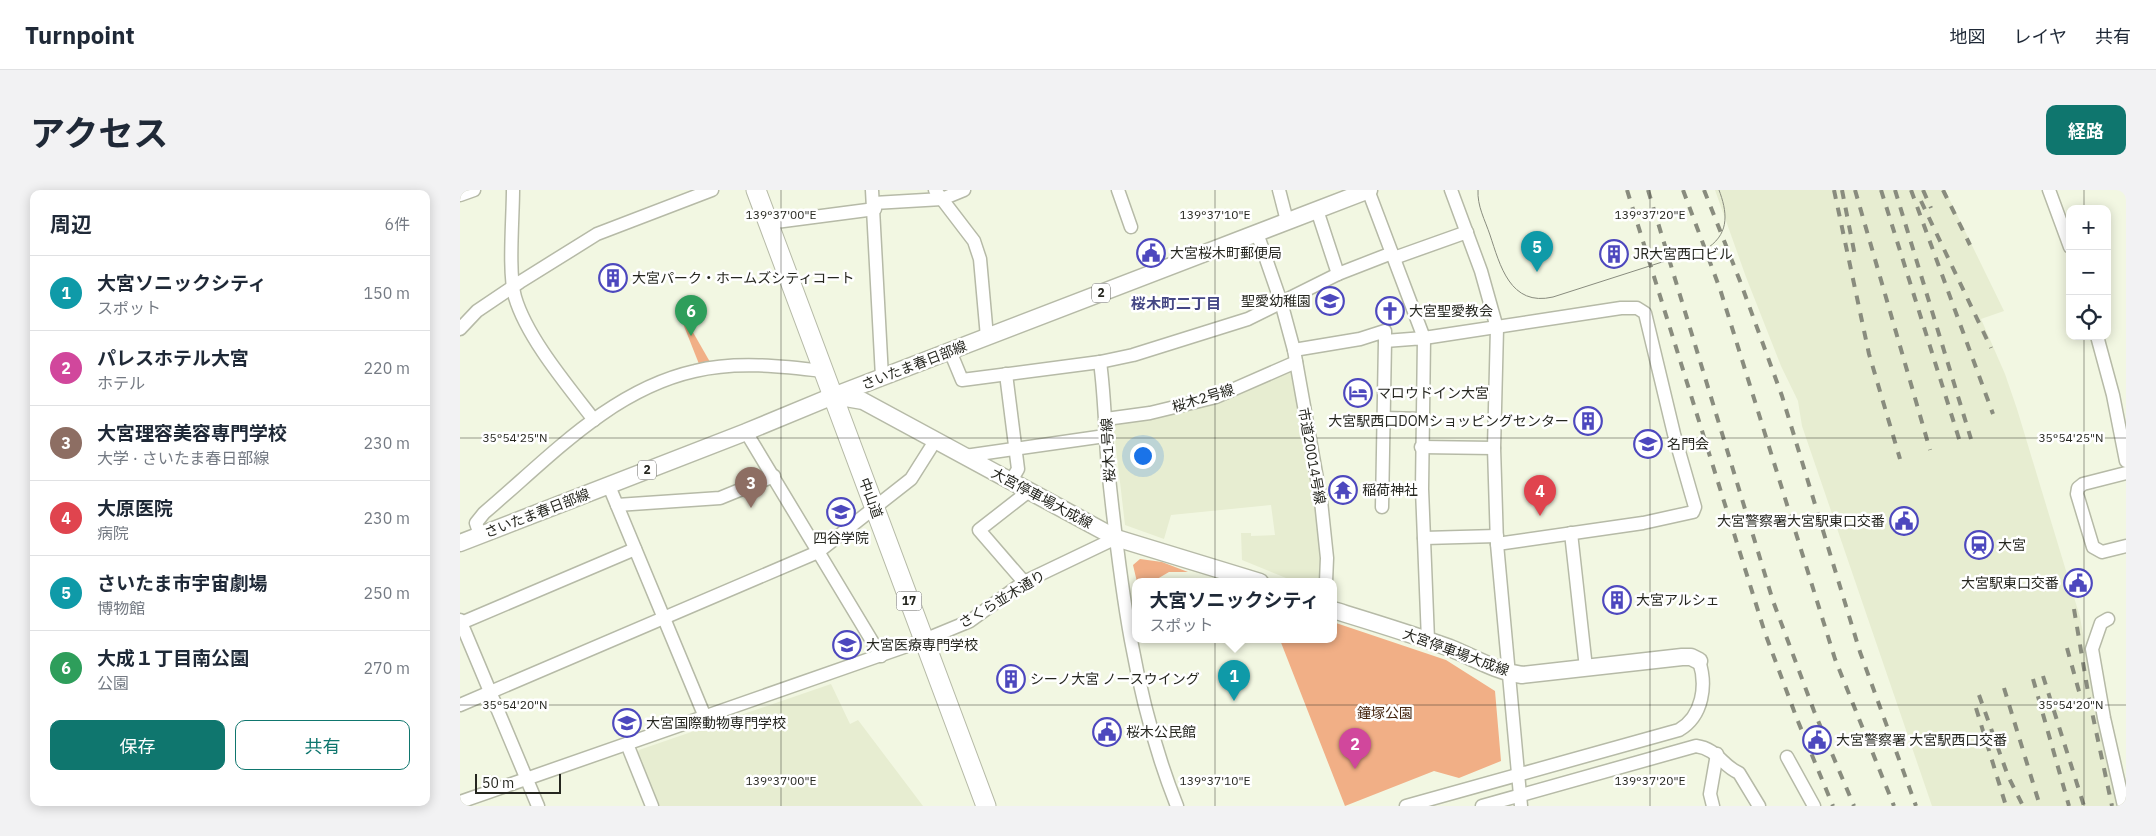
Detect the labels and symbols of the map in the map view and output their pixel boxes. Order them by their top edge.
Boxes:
text: 139°37'00"E [746,207,816,222]
text: 139°37'10"E [1180,207,1250,222]
text: 139°37'20"E [1615,207,1685,222]
pin: 5 [1521,231,1553,272]
public building icon: 大宮桜木町郵便局 [1136,238,1166,268]
building icon: JR大宮西口ビル [1599,239,1629,269]
place label: 大宮桜木町郵便局 [1170,244,1282,262]
place label: JR大宮西口ビル [1633,245,1733,263]
building icon: 大宮パーク・ホームズシティコート [598,263,628,293]
place label: 大宮パーク・ホームズシティコート [632,269,854,287]
road number: 2 [1092,284,1110,302]
school or university icon: 聖愛幼稚園 [1315,286,1345,316]
place label: 聖愛幼稚園 [1241,292,1311,310]
district label: 桜木町二丁目 [1131,294,1221,313]
pin: 6 [675,295,707,336]
church icon: 大宮聖愛教会 [1375,296,1405,326]
place label: 大宮聖愛教会 [1409,302,1493,320]
street label: さいたま春日部線 [859,337,969,393]
hotel icon: マロウドイン大宮 [1343,378,1373,408]
street label: 桜木2号線 [1170,380,1236,416]
place label: マロウドイン大宮 [1377,384,1489,402]
street label: 市道20014号線 [1295,406,1329,506]
building icon: 大宮駅西口DOMショッピングセンター [1573,406,1603,436]
place label: 大宮駅西口DOMショッピングセンター [1328,412,1569,430]
street label: 桜木1号線 [1097,417,1119,483]
school or university icon: 名門会 [1633,429,1663,459]
text: 35°54'25"N [482,430,548,445]
text: 35°54'25"N [2038,430,2104,445]
place label: 名門会 [1667,435,1709,453]
your location [1130,443,1156,469]
road number: 2 [638,460,656,480]
street label: 大宮停車場大成線 [988,464,1096,532]
pin: 3 [735,467,767,508]
street label: 中山道 [855,475,887,521]
temple icon: 稲荷神社 [1328,475,1358,505]
pin: 4 [1524,475,1556,516]
place label: 稲荷神社 [1362,481,1418,499]
street label: さいたま春日部線 [482,485,592,541]
school or university icon: 四谷学院 [826,497,856,527]
public building icon: 大宮警察署大宮駅東口交番 [1889,506,1919,536]
place label: 大宮警察署大宮駅東口交番 [1717,512,1885,530]
place label: 四谷学院 [813,529,869,547]
station icon: 大宮 [1964,530,1994,560]
place label: 大宮 [1998,536,2026,554]
street label: さくら並木通り [955,566,1049,632]
public building icon: 大宮駅東口交番 [2063,568,2093,598]
place label: 大宮駅東口交番 [1961,574,2059,592]
building icon: 大宮アルシェ [1602,585,1632,615]
place label: 大宮アルシェ [1636,591,1720,609]
road number: 17 [896,592,922,611]
street label: 大宮停車場大成線 [1400,624,1512,680]
school or university icon: 大宮医療専門学校 [832,630,862,660]
place label: 大宮医療専門学校 [866,636,978,654]
pin: 1 [1218,660,1250,701]
building icon: シーノ大宮 ノースウイング [996,664,1026,694]
place label: シーノ大宮 ノースウイング [1030,670,1200,688]
text: 35°54'20"N [482,697,548,712]
text: 35°54'20"N [2038,697,2104,712]
park label: 鐘塚公園 [1357,704,1413,722]
school or university icon: 大宮国際動物専門学校 [612,708,642,738]
place label: 大宮国際動物専門学校 [646,714,786,732]
public building icon: 桜木公民館 [1092,717,1122,747]
place label: 桜木公民館 [1126,723,1196,741]
public building icon: 大宮警察署 大宮駅西口交番 [1802,725,1832,755]
pin: 2 [1339,728,1371,769]
place label: 大宮警察署 大宮駅西口交番 [1836,731,2007,749]
scale bar [475,771,561,794]
text: 139°37'00"E [746,773,816,788]
text: 139°37'10"E [1180,773,1250,788]
text: 139°37'20"E [1615,773,1685,788]

